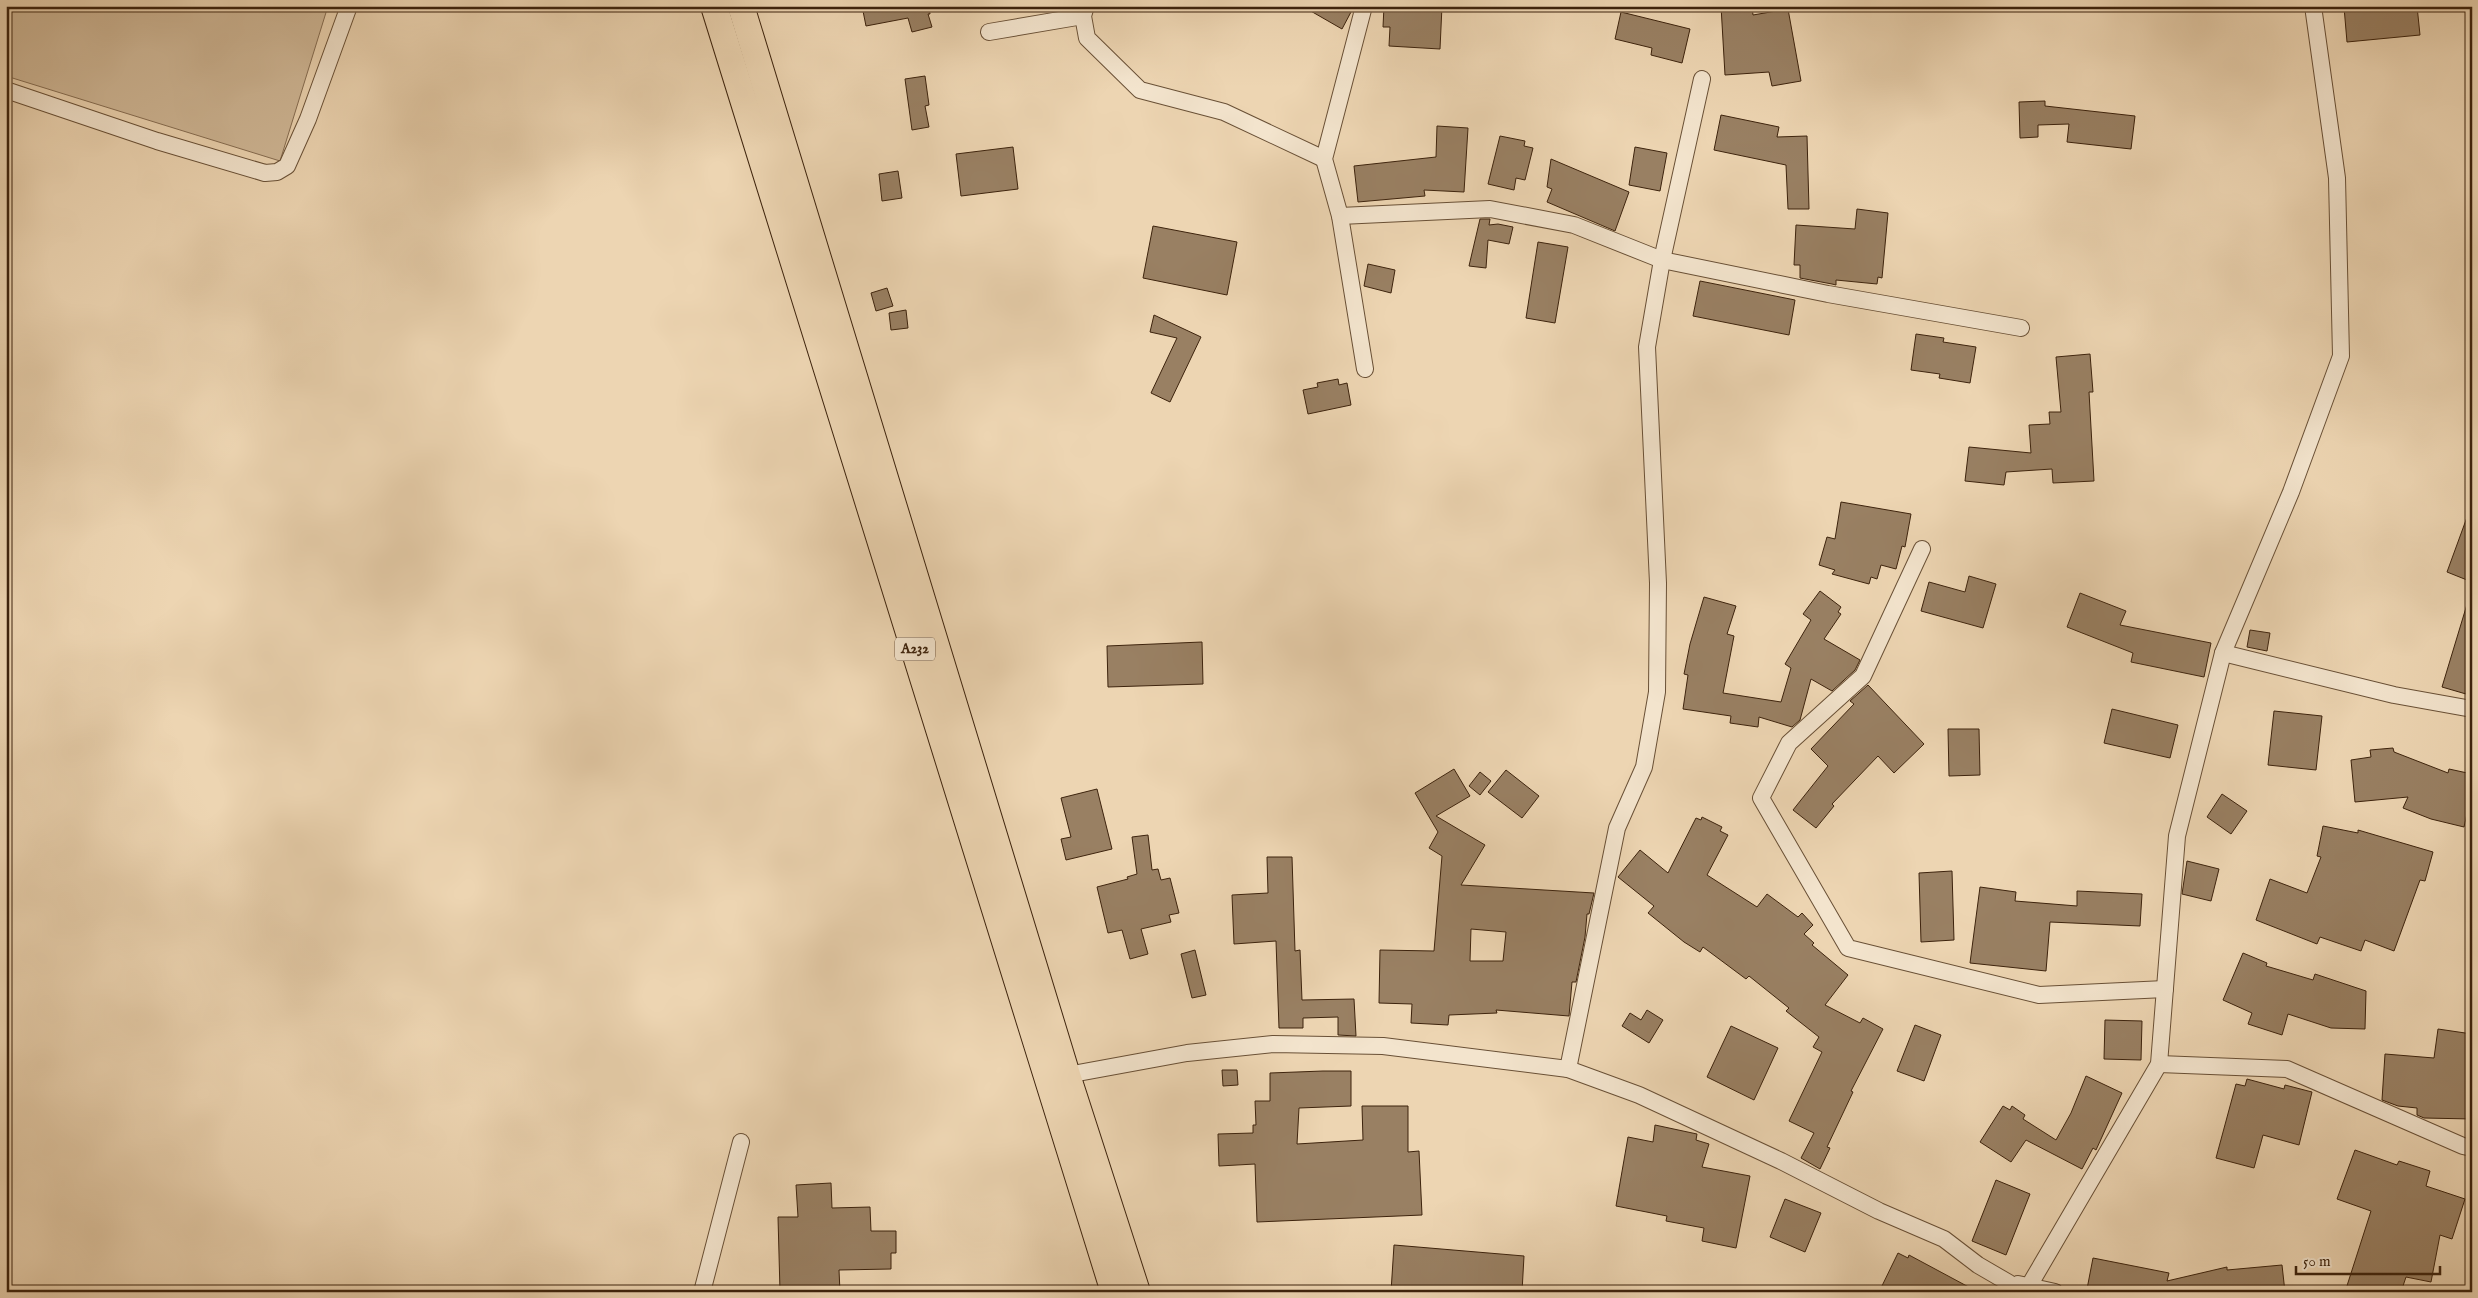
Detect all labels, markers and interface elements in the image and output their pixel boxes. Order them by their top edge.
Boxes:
road number: A232 [895,638,935,661]
scale bar [2296,1243,2439,1275]
text: 50 m [2303,1252,2331,1271]

